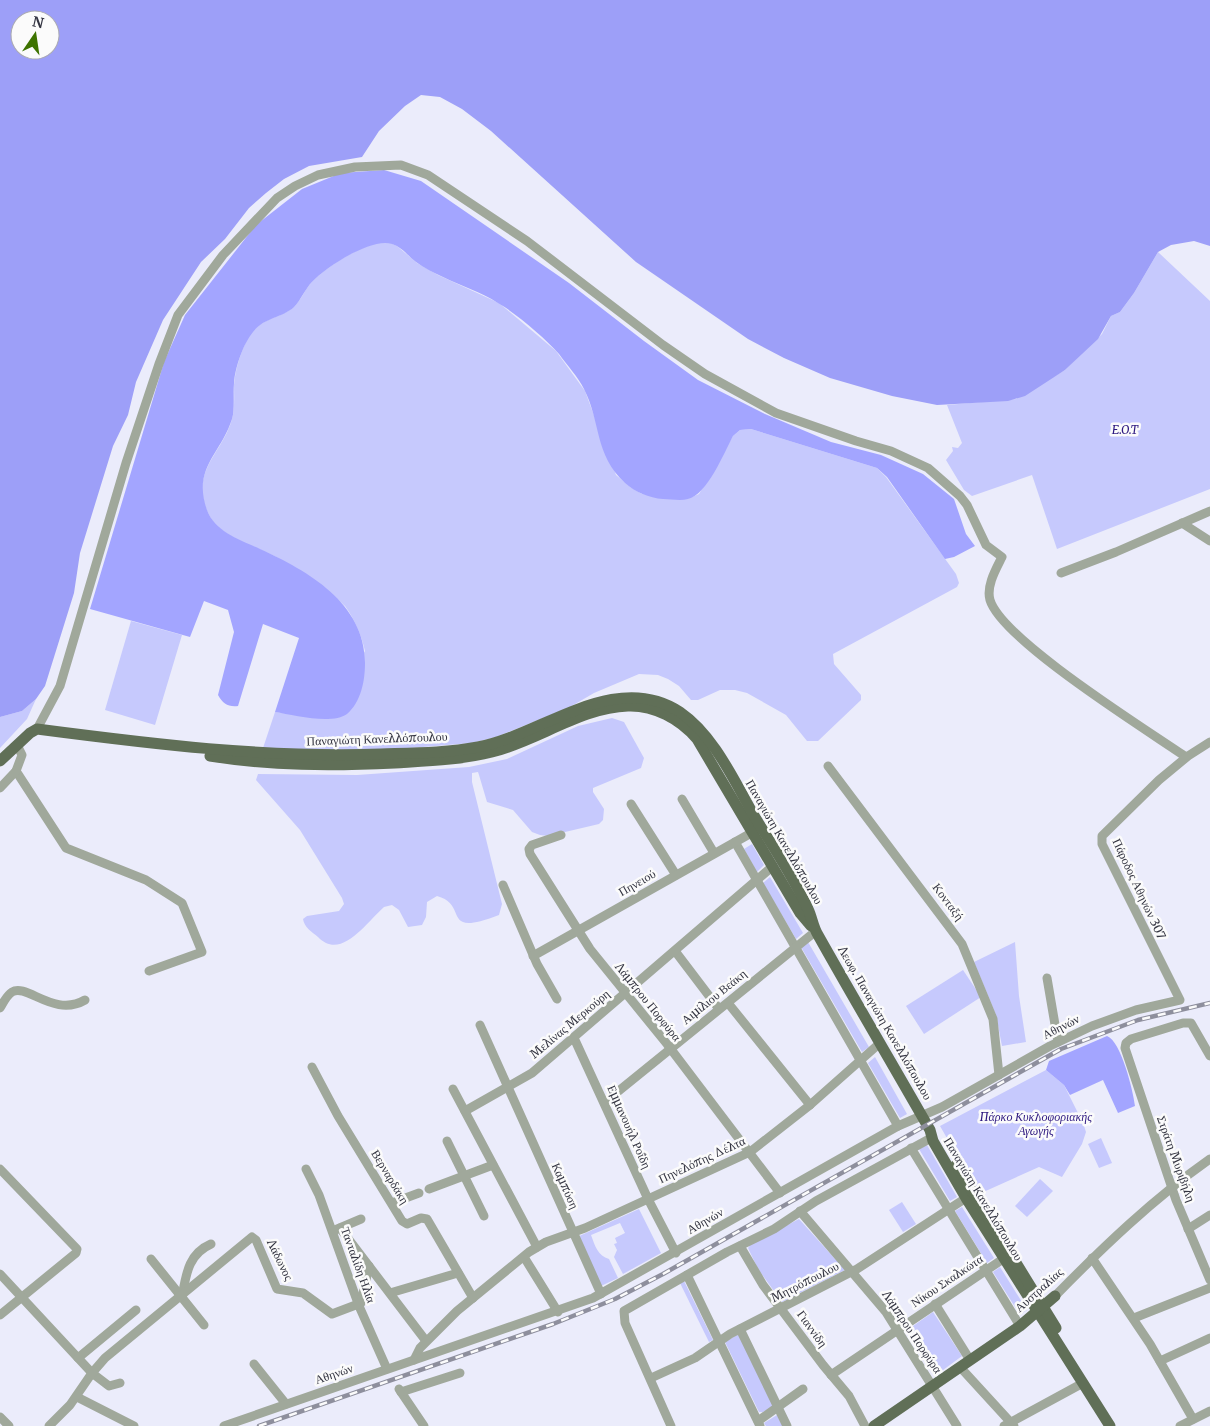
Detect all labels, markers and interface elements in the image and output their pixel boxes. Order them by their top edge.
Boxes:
north arrow [10,10,60,60]
text: N [31,12,45,32]
park label: E.O.T [1112,422,1140,437]
street label: Παναγιώτη Κανελλόπουλου [306,729,448,748]
street label: Παναγιώτη Κανελλόπουλου [743,777,826,907]
street label: Πάροδος Αθηνών 307 [1110,836,1169,942]
street label: Πηνειού [615,866,658,899]
street label: Κονταξή [930,880,967,923]
street label: Λεωφ. Παναγιώτη Κανελλόπουλου [835,942,936,1102]
street label: Λάμπρου Πορφύρα [612,959,685,1044]
street label: Αιμίλιου Βεάκη [678,966,749,1027]
street label: Μελίνας Μερκούρη [527,986,613,1061]
street label: Αθηνών [1040,1011,1082,1042]
street label: Εμμανουήλ Ροΐδη [604,1083,655,1171]
park label: Πάρκο Κυκλοφοριακής Αγωγής [980,1109,1092,1138]
street label: Στράτη Μυριβήλη [1154,1114,1199,1204]
street label: Πηνελόπης Δέλτα [656,1133,748,1186]
street label: Παναγιώτη Κανελλόπουλου [941,1134,1026,1263]
street label: Βερναρδάκη [368,1147,413,1207]
street label: Καμπύση [549,1160,582,1211]
street label: Αθηνών [684,1204,726,1237]
street label: Τανταλίδη Ηλία [338,1225,379,1305]
street label: Λάδωνος [264,1236,297,1283]
street label: Νίκου Σκαλκώτα [908,1251,986,1310]
street label: Μητρόπουλου [768,1258,841,1305]
street label: Αυστραλίας [1012,1264,1066,1315]
street label: Λάμπρου Πορφύρα [879,1287,946,1377]
street label: Γιαννίδη [794,1307,831,1350]
street label: Αθηνών [313,1360,355,1387]

